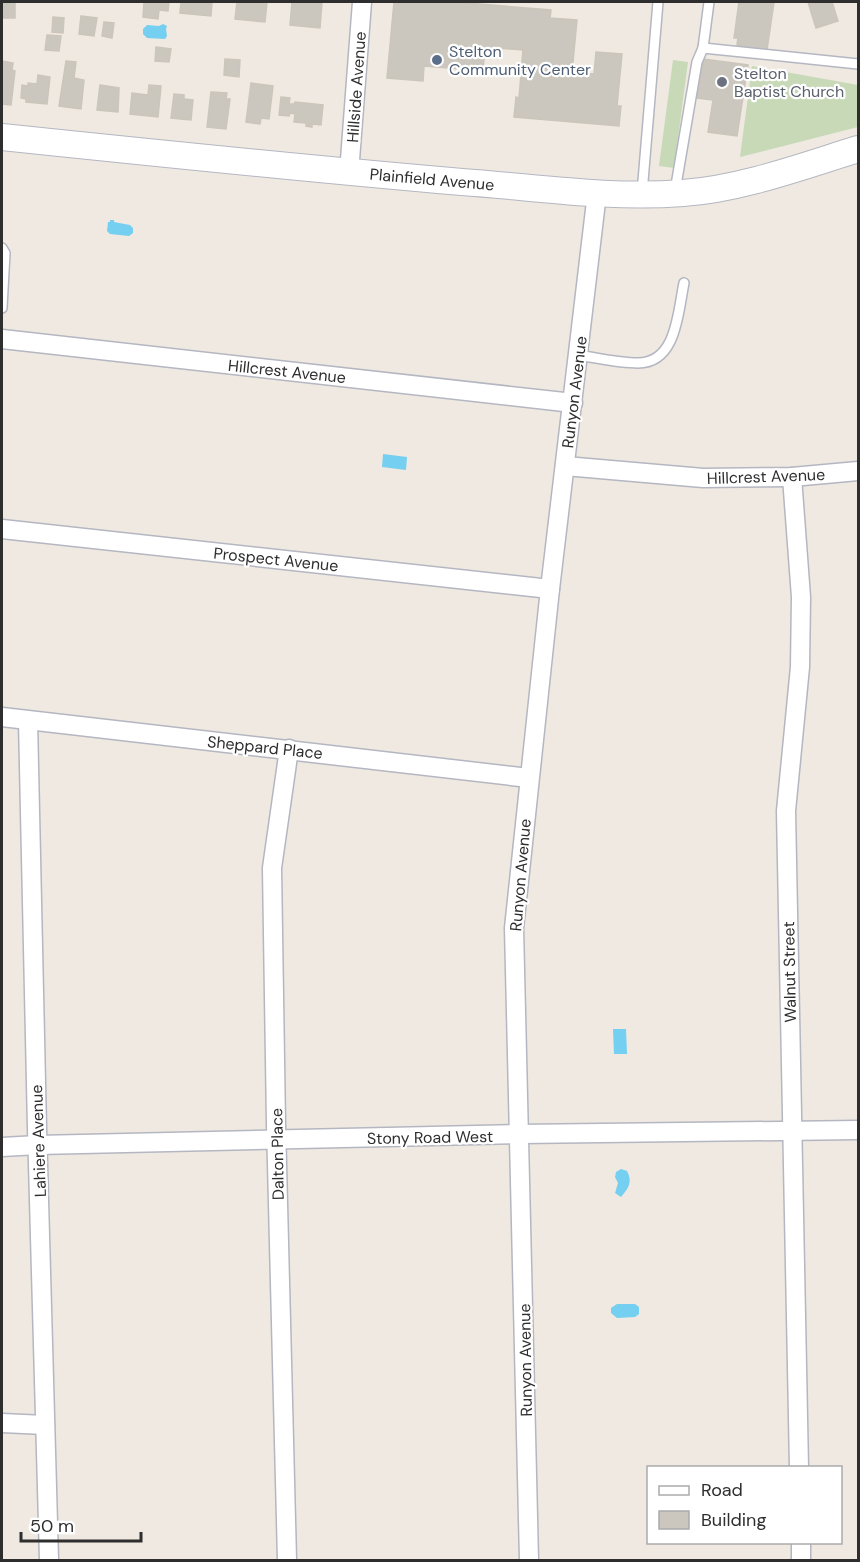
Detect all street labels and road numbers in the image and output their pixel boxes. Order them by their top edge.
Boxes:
street label: Hillside Avenue [342,31,371,143]
street label: Plainfield Avenue [369,164,495,195]
street label: Runyon Avenue [557,335,592,449]
street label: Hillcrest Avenue [227,355,347,388]
street label: Hillcrest Avenue [707,464,826,489]
street label: Prospect Avenue [213,543,339,576]
street label: Sheppard Place [206,731,324,764]
street label: Runyon Avenue [505,818,536,932]
street label: Walnut Street [778,921,801,1023]
street label: Lahiere Avenue [26,1084,51,1198]
street label: Dalton Place [266,1108,289,1200]
street label: Stony Road West [367,1126,493,1149]
street label: Runyon Avenue [514,1303,537,1417]

